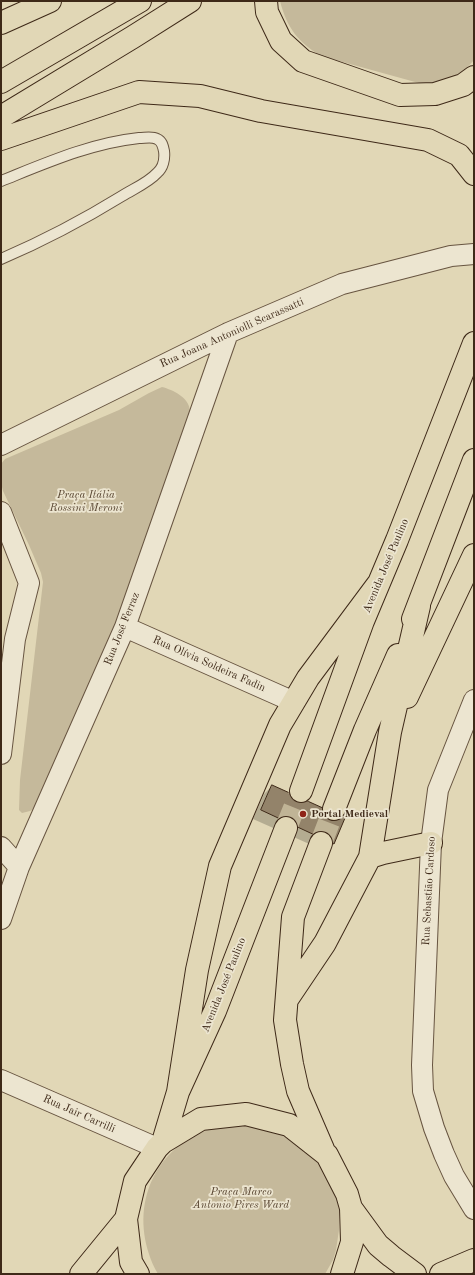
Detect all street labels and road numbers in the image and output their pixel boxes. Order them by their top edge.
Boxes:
street label: Rua Joana Antoniolli Scarassatti [158,295,306,371]
street label: Avenida José Paulino [360,517,412,615]
street label: Rua José Ferraz [101,591,143,667]
street label: Rua Olívia Soldeira Fadin [151,633,267,695]
street label: Rua Sebastião Cardoso [420,836,438,946]
street label: Avenida José Paulino [199,936,249,1034]
street label: Rua Jair Carrilli [41,1092,117,1136]

